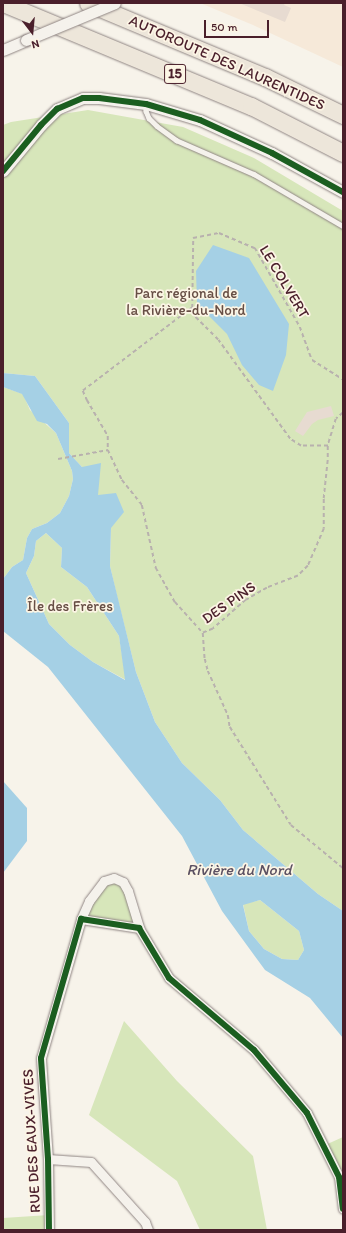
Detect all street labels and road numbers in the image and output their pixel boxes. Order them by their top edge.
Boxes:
street label: AUTOROUTE DES LAURENTIDES [125,11,329,115]
road number: 15 [164,62,186,86]
street label: LE COLVERT [255,242,313,322]
street label: DES PINS [198,578,260,628]
street label: RUE DES EAUX-VIVES [19,1068,45,1214]

